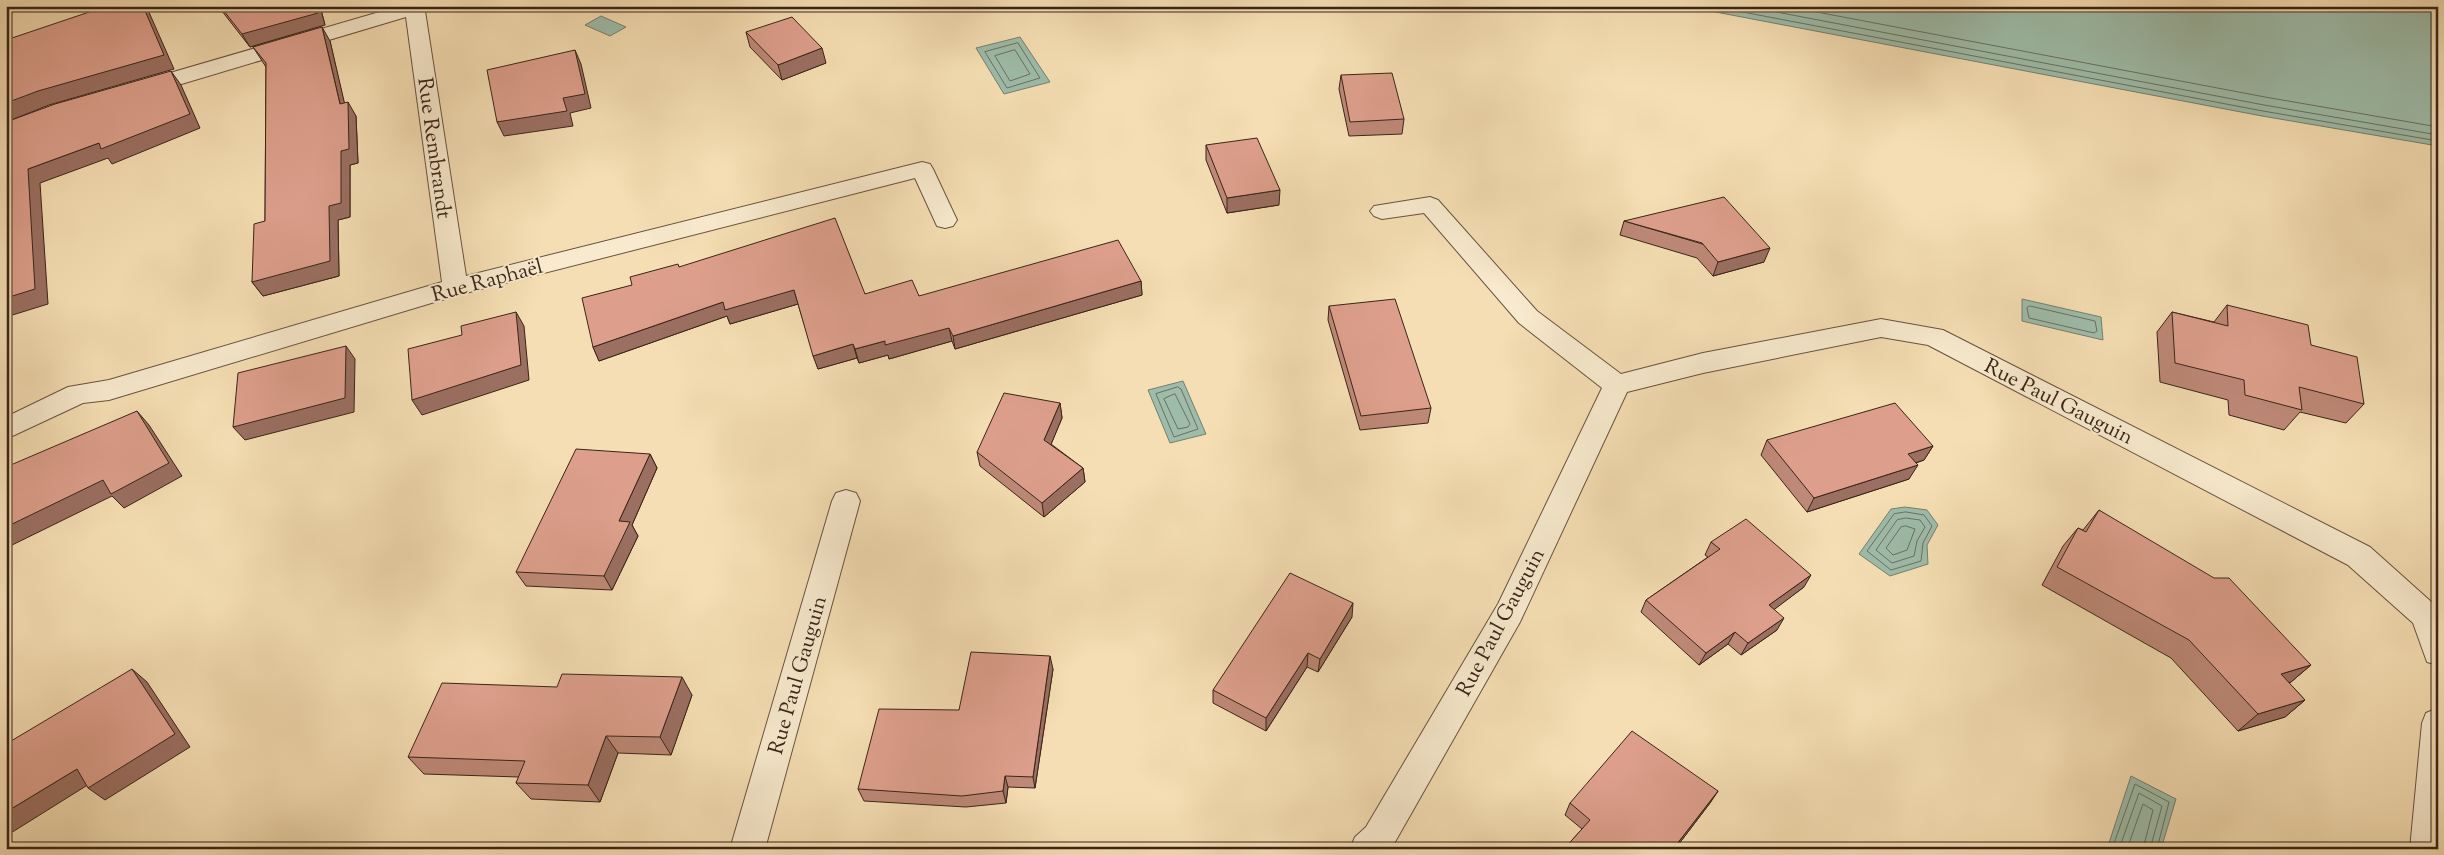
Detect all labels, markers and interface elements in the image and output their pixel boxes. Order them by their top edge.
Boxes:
street label: Rue Rembrandt [408,76,458,221]
street label: Rue Raphaël [428,253,547,311]
street label: Rue Paul Gauguin [1978,352,2138,453]
street label: Rue Paul Gauguin [1450,544,1553,702]
street label: Rue Paul Gauguin [762,593,836,758]

